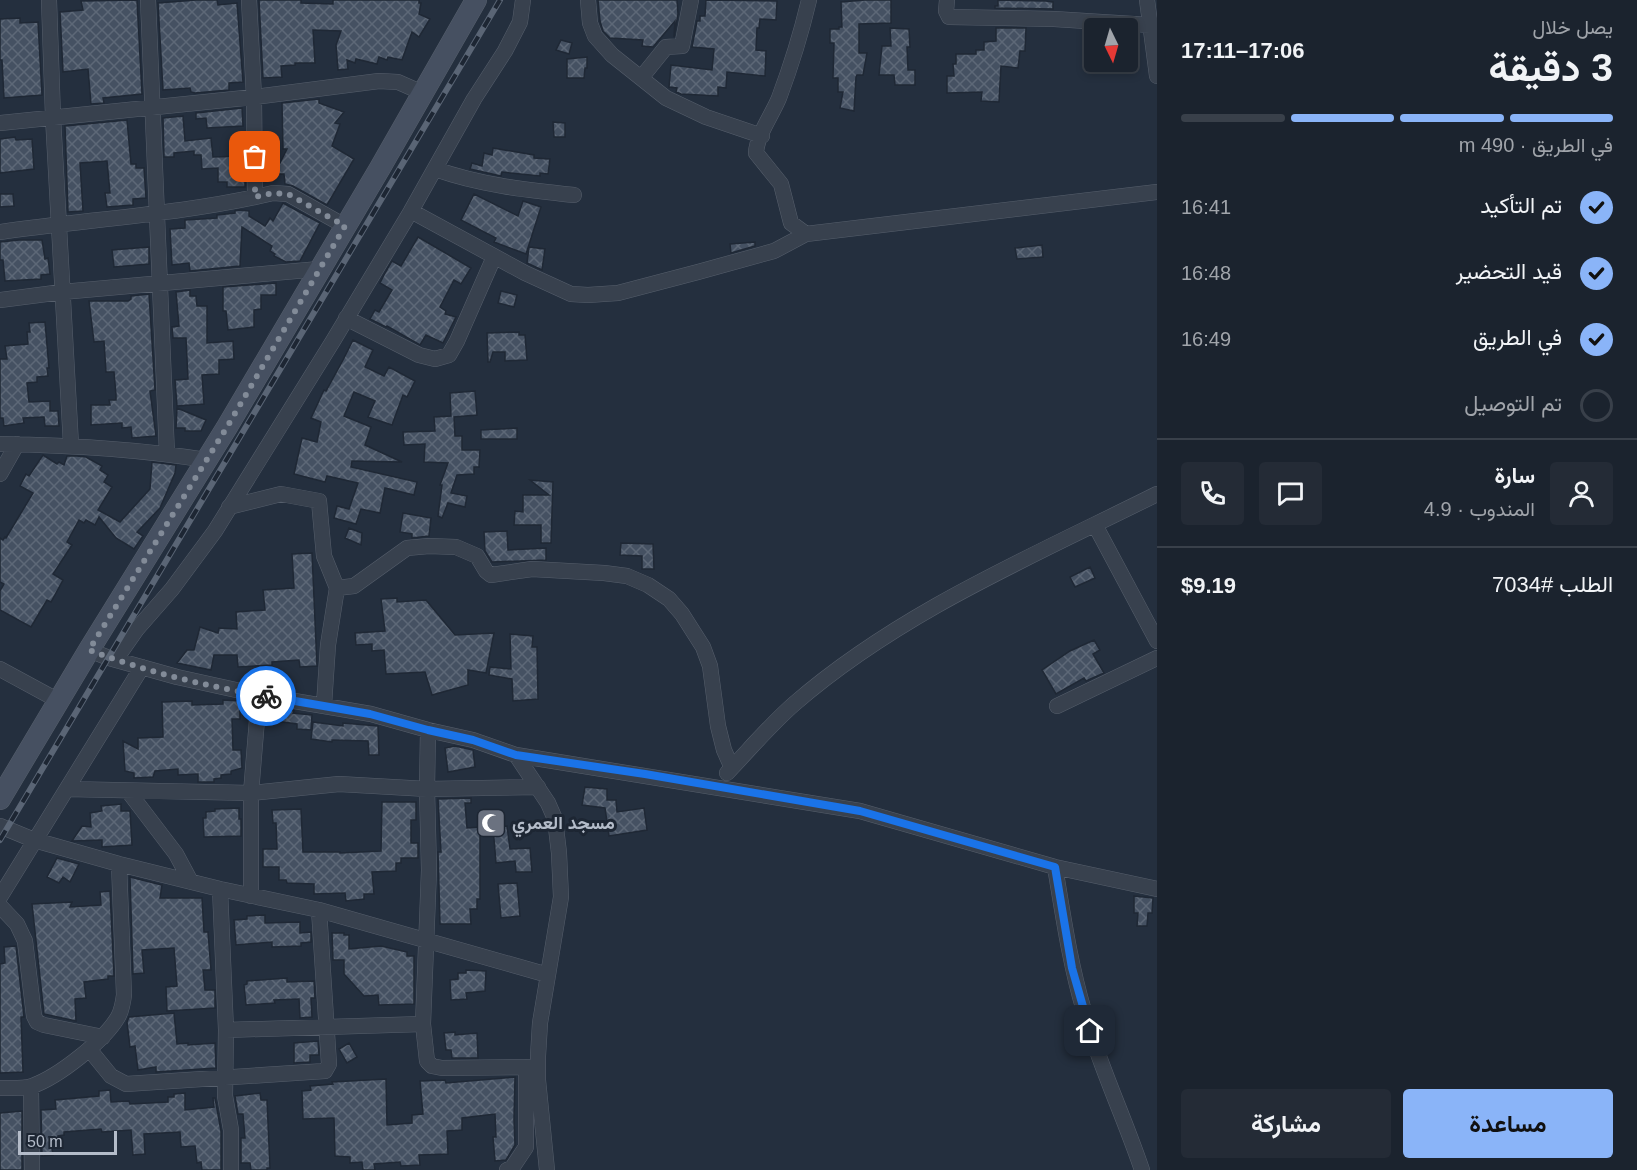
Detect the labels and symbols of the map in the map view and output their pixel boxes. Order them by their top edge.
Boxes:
north arrow [1084,18,1138,72]
pin [229,131,280,182]
courier [236,666,296,726]
mosque icon: مسجد العمري [475,807,507,839]
place label: مسجد العمري [512,813,615,838]
pin [1064,1005,1115,1056]
scale bar [18,1128,117,1156]

